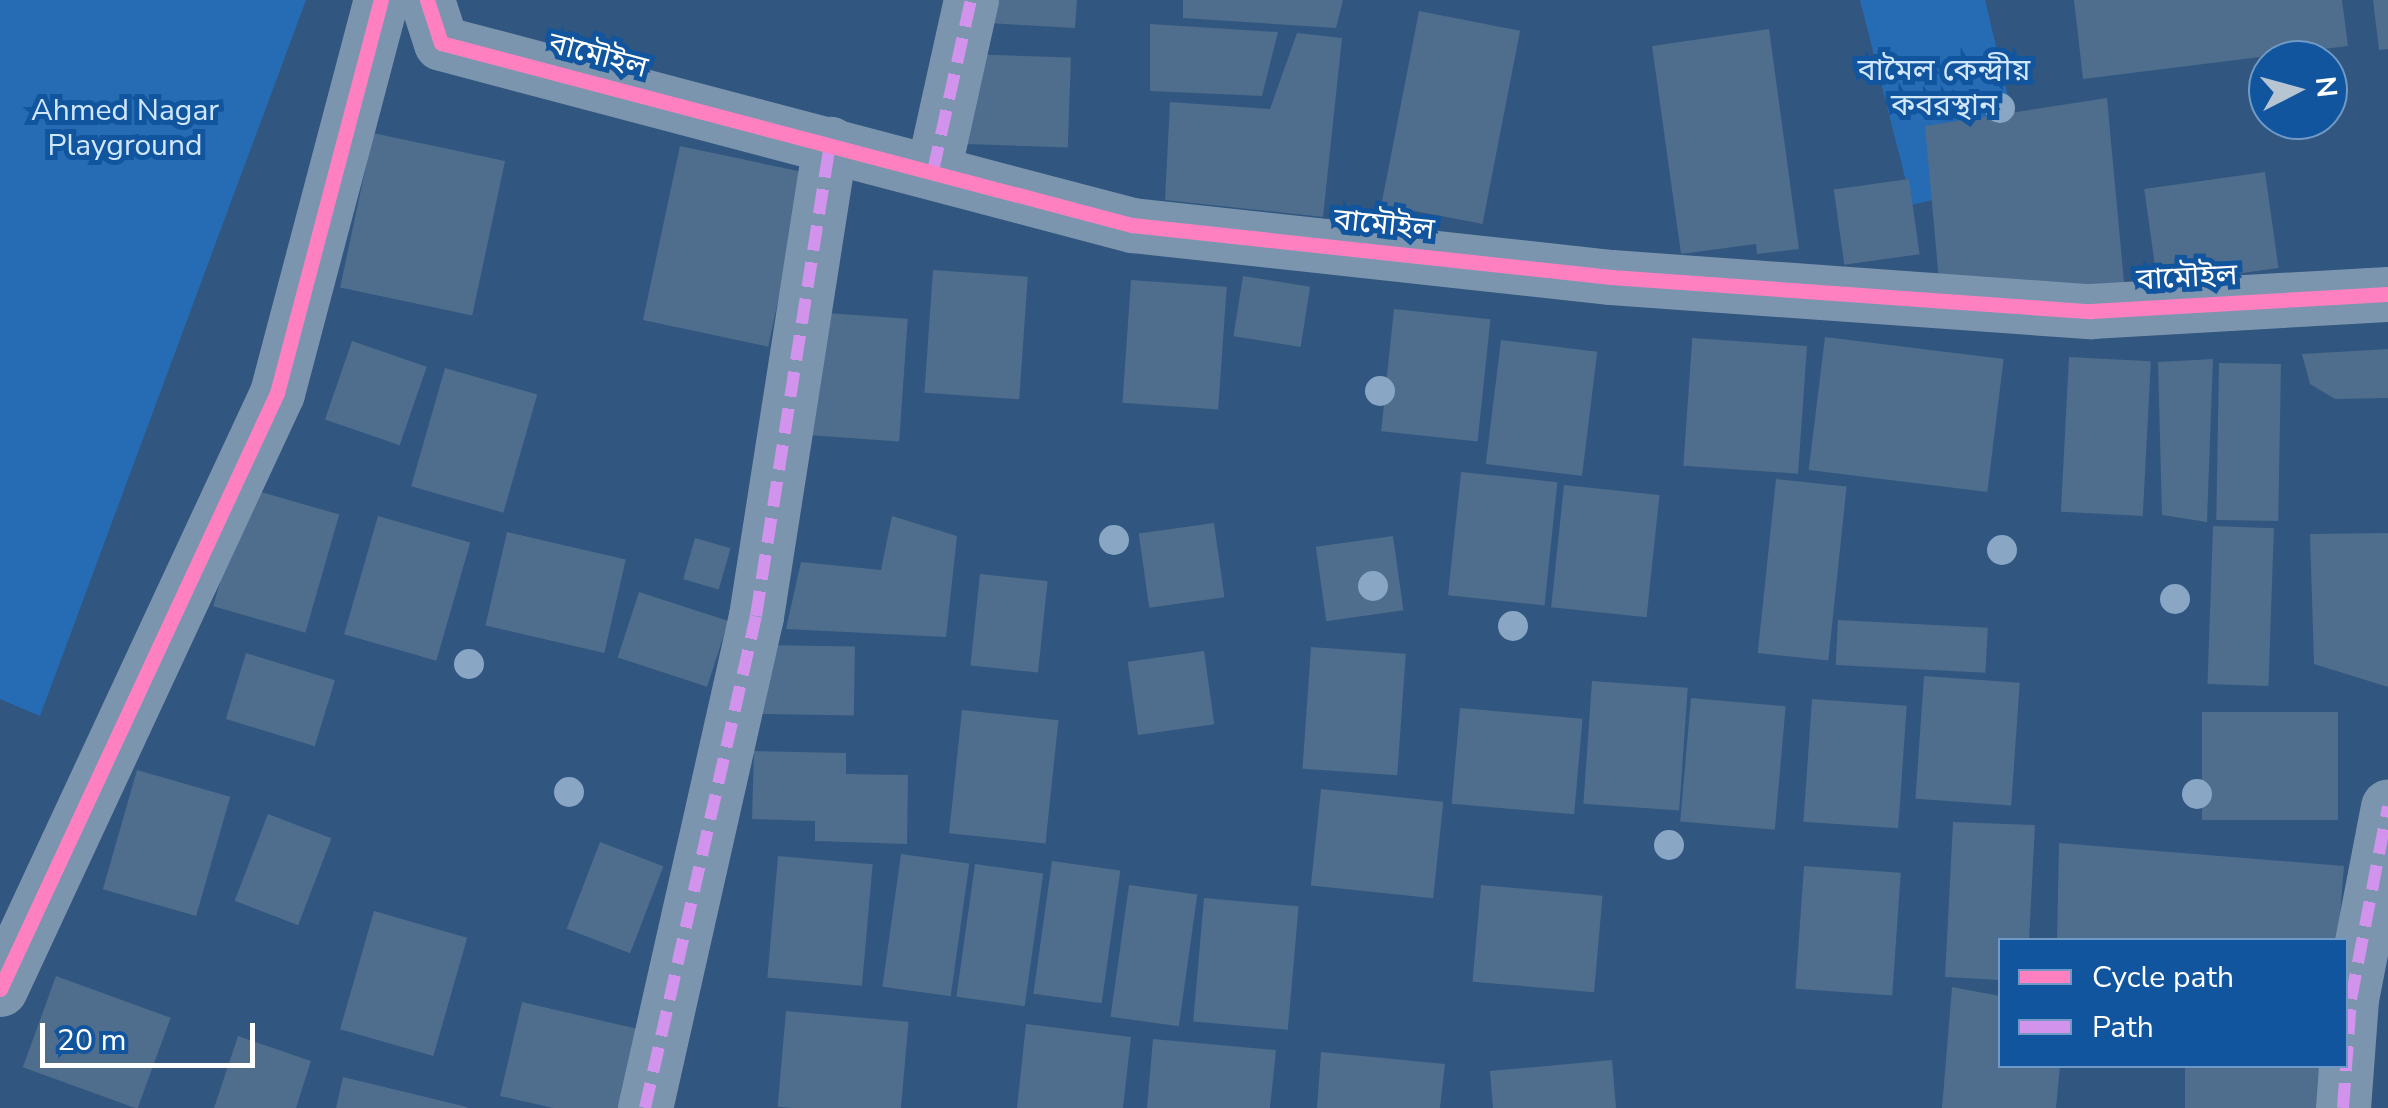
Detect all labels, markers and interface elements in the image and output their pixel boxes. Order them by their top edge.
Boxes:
street label: বামৌইল [545,26,651,86]
north arrow [2248,40,2348,140]
park label: বামৈল কেন্দ্রীয় কবরস্থান [1858,53,2030,124]
text: N [2306,75,2346,99]
park label: Ahmed Nagar Playground [31,93,219,164]
street label: বামৌইল [1332,202,1436,248]
street label: বামৌইল [2136,257,2238,299]
legend [1998,938,2348,1068]
text: Cycle path [2092,957,2234,998]
scale bar [45,1003,260,1065]
text: Path [2092,1007,2154,1048]
text: 20 m [57,1020,126,1061]

